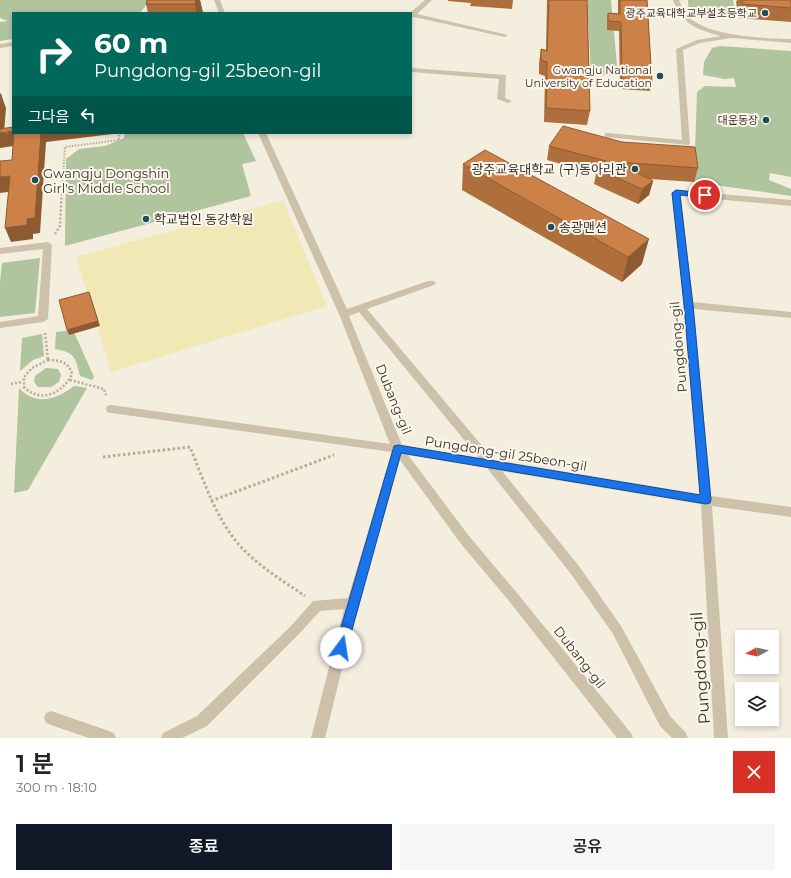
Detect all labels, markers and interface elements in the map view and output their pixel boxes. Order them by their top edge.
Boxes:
place label: 광주교육대학교부설초등학교 [625,6,757,20]
marker: 광주교육대학교부설초등학교 [760,8,770,18]
text: 60 m [94,26,168,60]
icon: right [28,28,80,80]
text: Pungdong-gil 25beon-gil [94,60,321,82]
place label: Gwangju National University of Education [525,63,652,90]
marker: Gwangju National University of Education [655,71,665,81]
icon: left [77,104,99,126]
text: 그다음 [28,107,69,126]
place label: 대운동장 [718,113,758,127]
marker: 대운동장 [761,115,771,125]
place label: 광주교육대학교 (구)동아리관 [472,161,627,177]
marker: 광주교육대학교 (구)동아리관 [630,164,640,174]
place label: Gwangju Dongshin Girl's Middle School [43,165,170,196]
marker: Gwangju Dongshin Girl's Middle School [30,175,40,185]
pin [688,178,722,212]
icon: arrive [694,184,716,206]
place label: 학교법인 동강학원 [154,211,253,227]
marker: 학교법인 동강학원 [141,214,151,224]
place label: 송광맨션 [559,219,607,235]
marker: 송광맨션 [546,222,556,232]
street label: Pungdong-gil [666,301,690,393]
street label: Dubang-gil [373,361,415,437]
street label: Pungdong-gil 25beon-gil [424,432,588,474]
street label: Pungdong-gil [687,611,714,725]
street label: Dubang-gil [551,623,609,691]
position arrow [320,627,362,669]
north arrow [735,630,779,674]
map controls [735,630,779,726]
button: layers [735,682,779,726]
text: 1 분 [16,749,54,778]
button: close [733,751,775,793]
text: 300 m · 18:10 [16,779,97,795]
button: 종료 [16,824,392,870]
button: 공유 [400,824,775,870]

